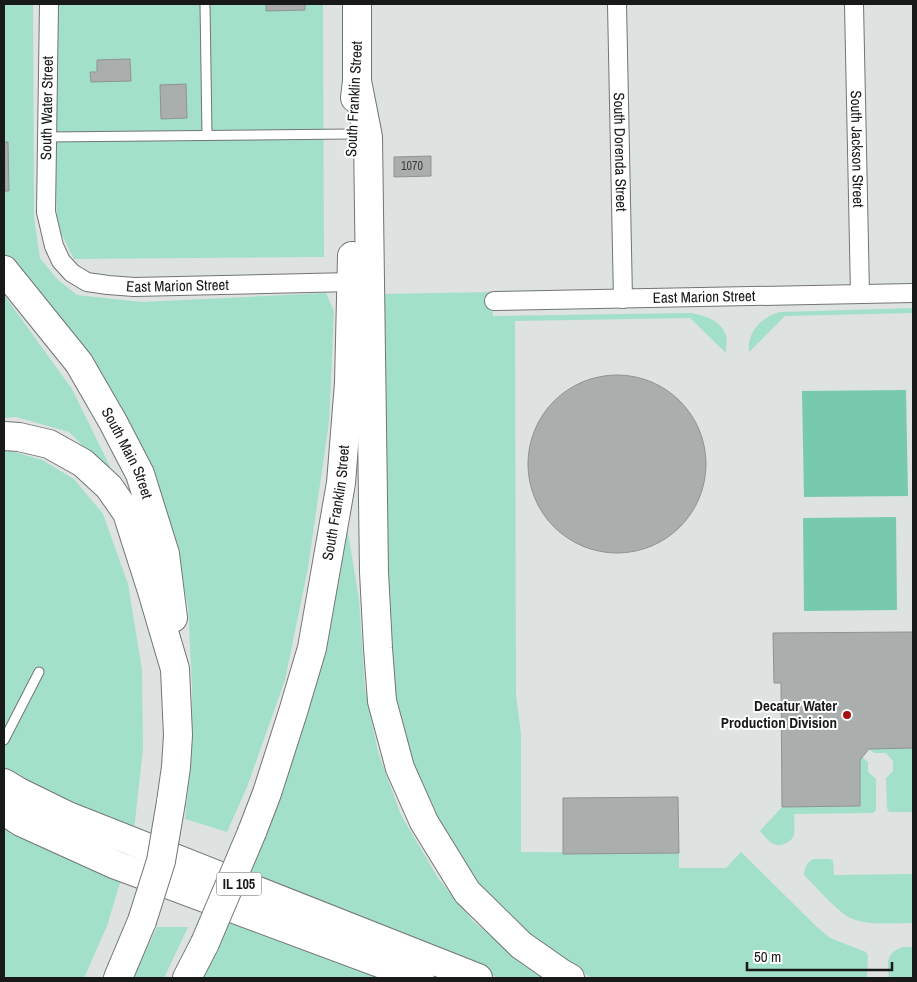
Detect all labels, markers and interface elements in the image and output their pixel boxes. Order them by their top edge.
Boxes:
street label: South Franklin Street [340,40,367,158]
street label: South Water Street [35,55,58,160]
street label: South Jackson Street [846,90,869,208]
street label: South Dorenda Street [609,92,632,212]
house number: 1070 [401,158,423,174]
street label: East Marion Street [125,274,230,297]
street label: East Marion Street [652,285,756,308]
street label: South Main Street [97,403,158,502]
street label: South Franklin Street [317,444,354,562]
place label: Decatur Water Production Division [721,695,837,733]
marker: Decatur Water Production Division [841,709,853,721]
road number: IL 105 [216,872,262,896]
scale bar [747,940,892,972]
text: 50 m [754,946,781,967]

